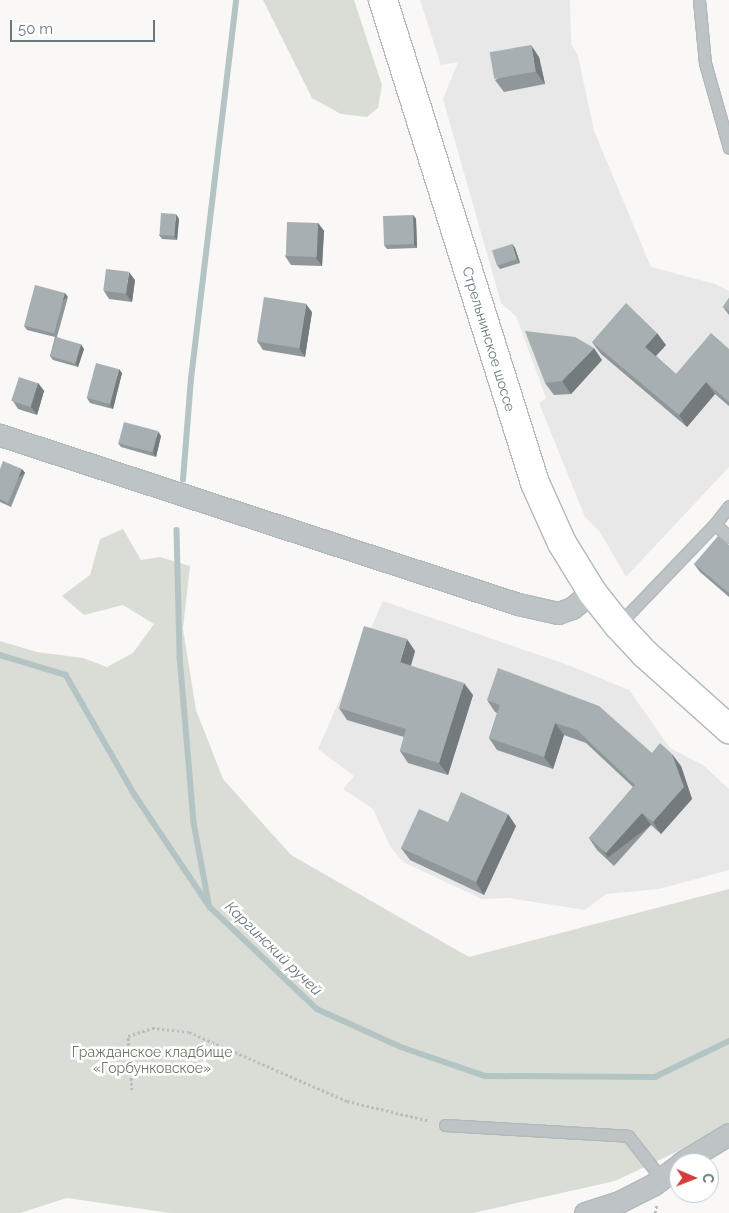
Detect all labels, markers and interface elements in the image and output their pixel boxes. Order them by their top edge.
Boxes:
scale bar [12,10,158,42]
text: 50 m [18,20,53,38]
street label: Стрельнинское шоссе [459,265,519,413]
water label: Каргинский ручей [221,898,325,1000]
park label: Гражданское кладбище «Горбунковское» [72,1044,232,1076]
north arrow [669,1153,719,1203]
text: С [700,1173,716,1183]

